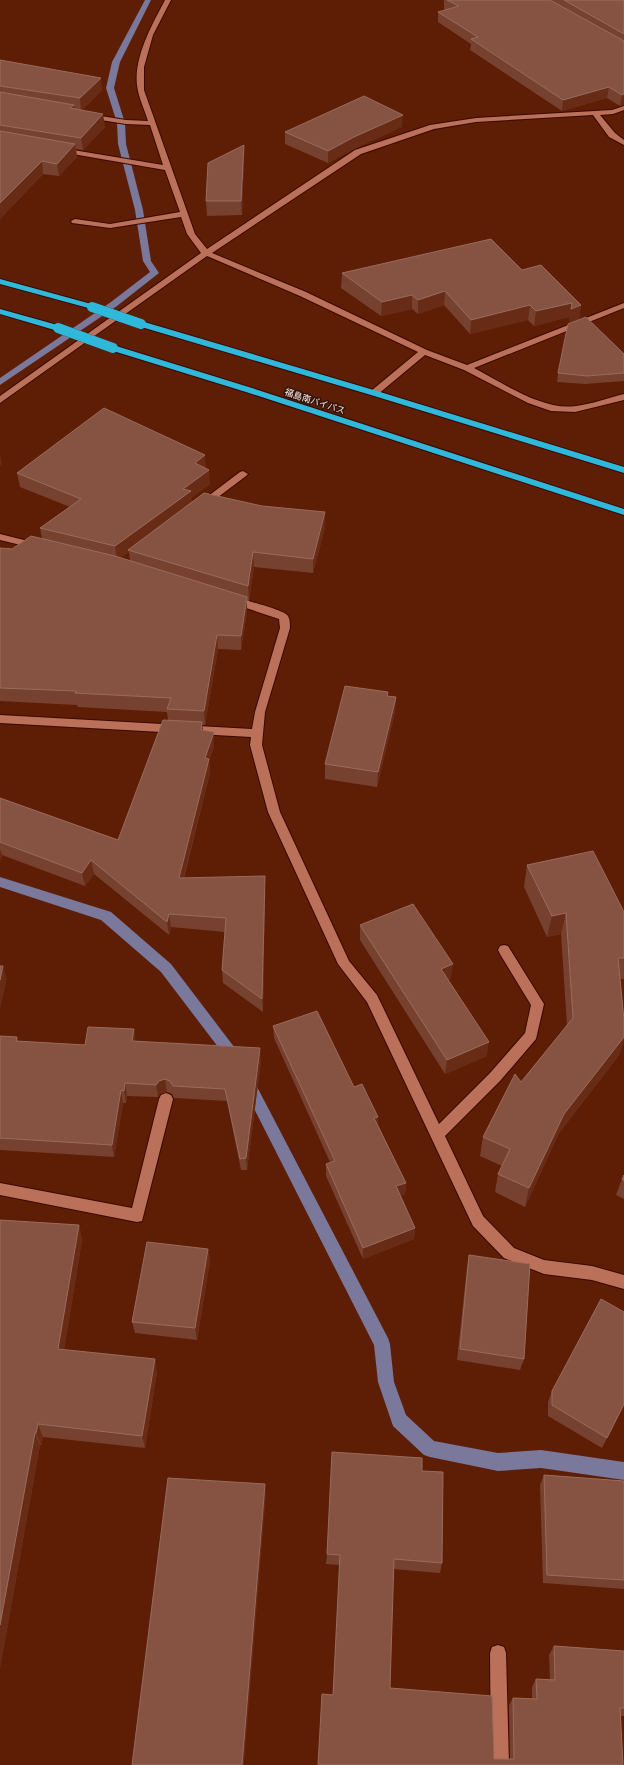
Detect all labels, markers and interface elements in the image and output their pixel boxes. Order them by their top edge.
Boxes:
street label: 福島南バイパス [283,386,347,416]

